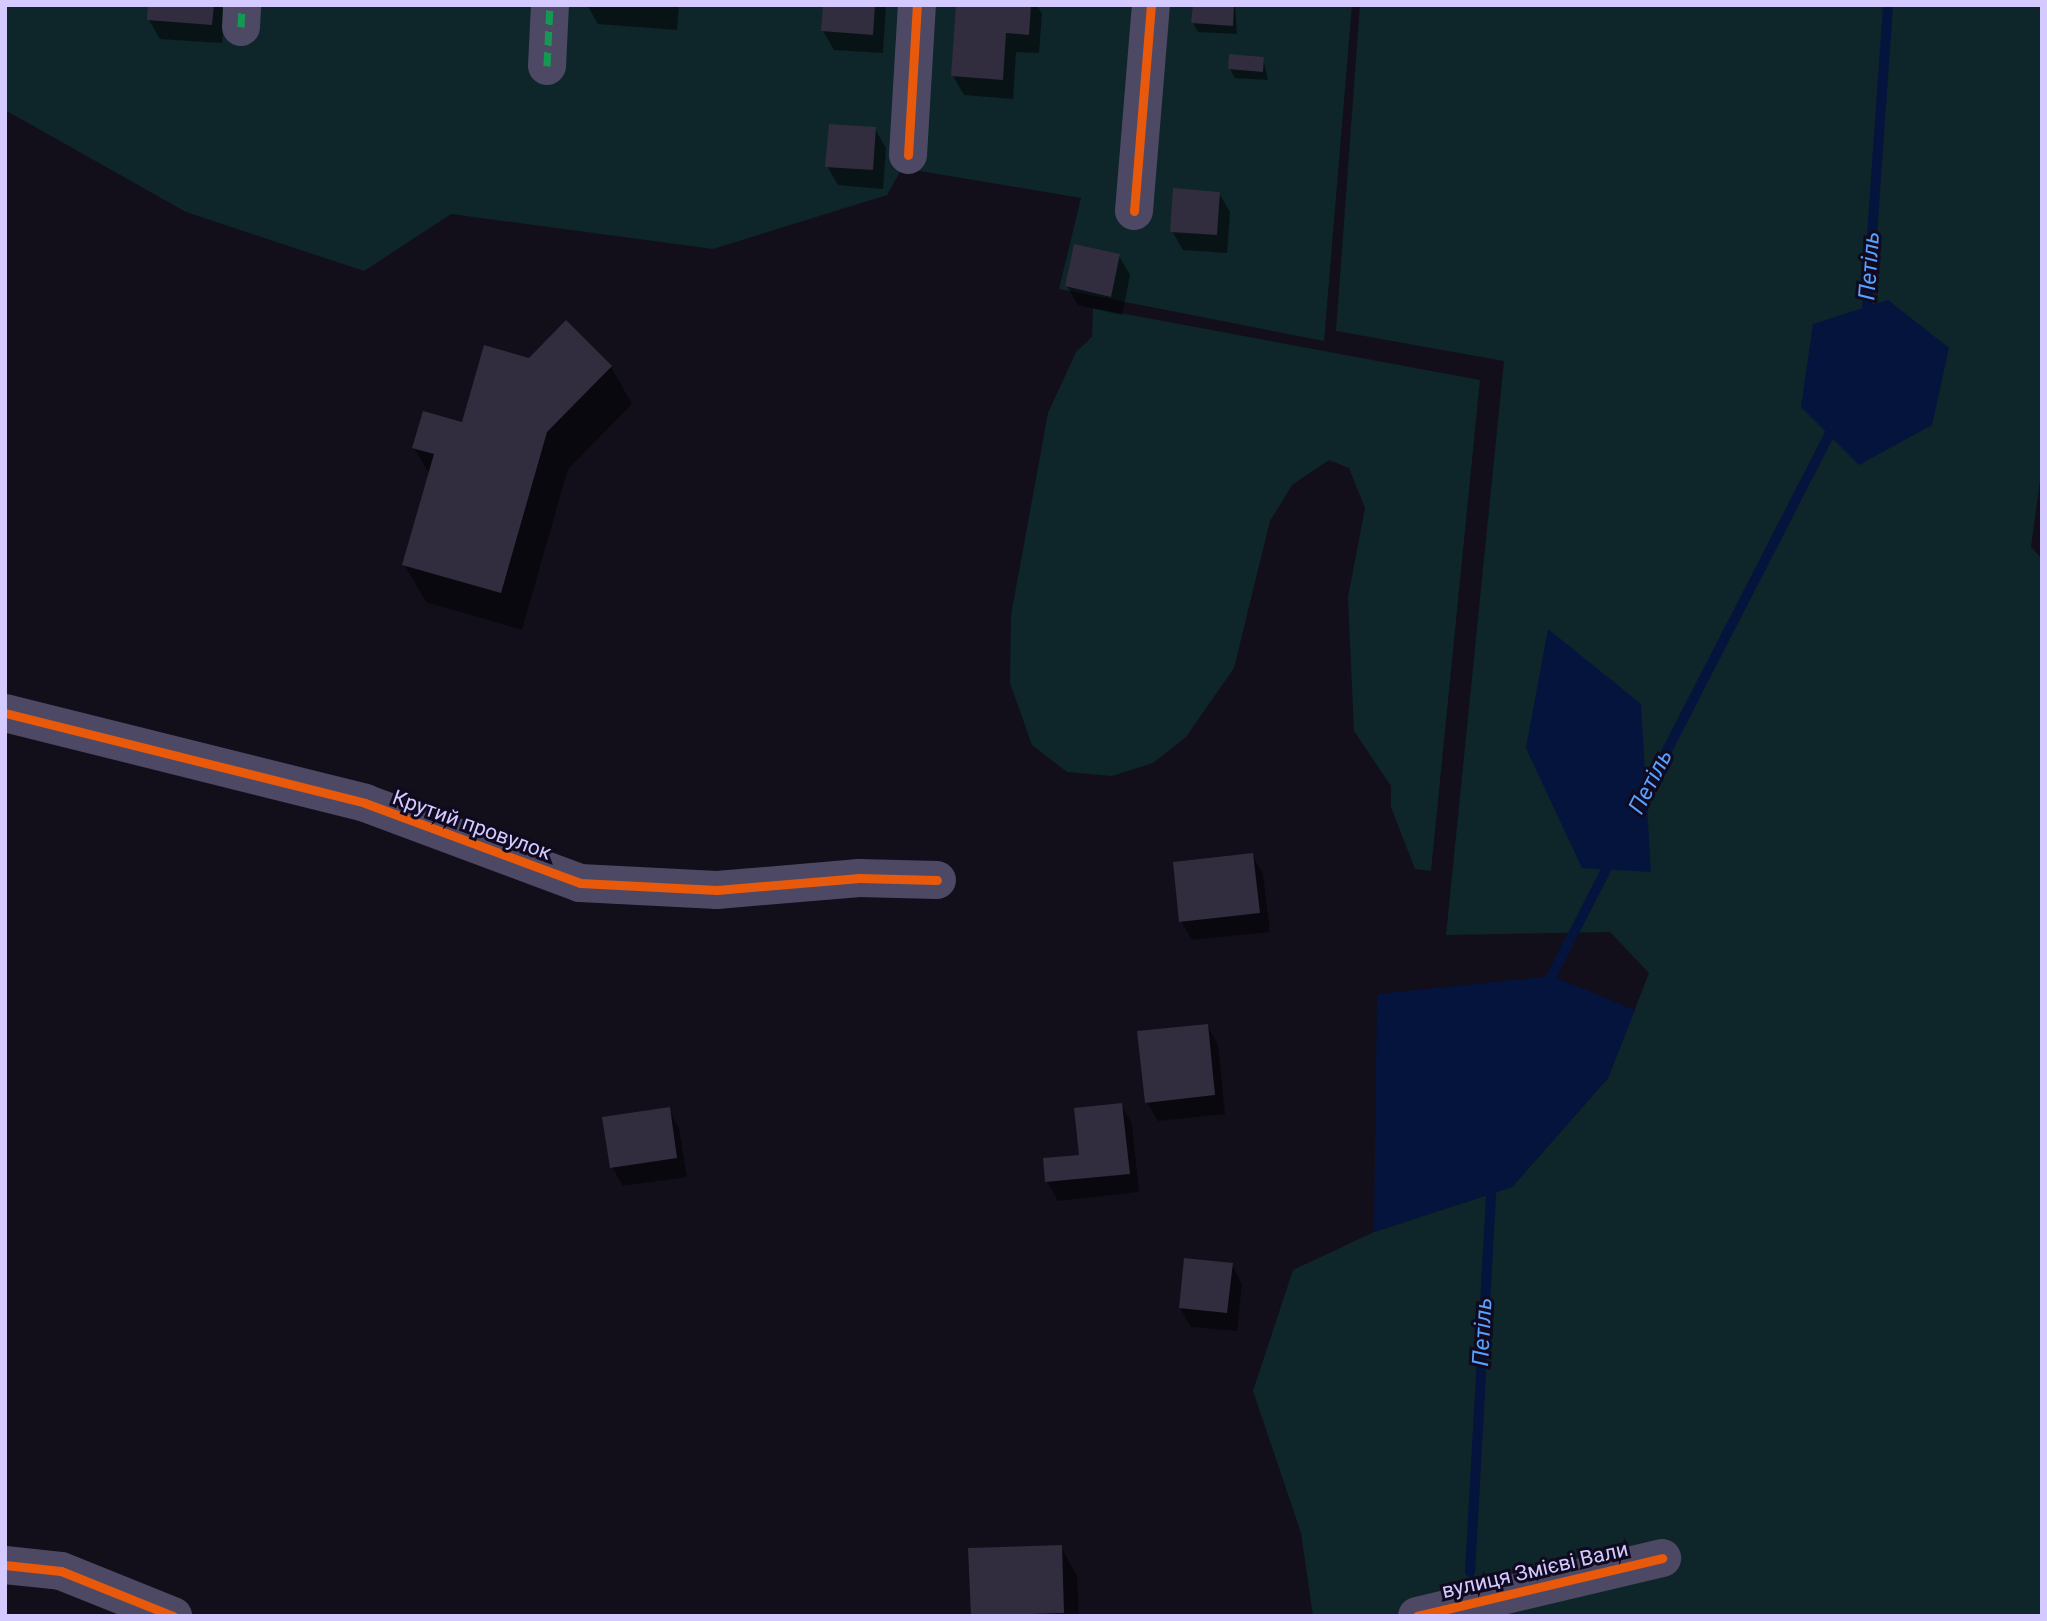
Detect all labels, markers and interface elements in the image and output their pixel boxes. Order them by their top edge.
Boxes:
water label: Петіль [1854,231,1886,301]
water label: Петіль [1623,745,1679,819]
street label: Крутий провулок [389,785,555,865]
water label: Петіль [1467,1297,1499,1367]
street label: вулиця Змієві Вали [1439,1536,1631,1604]

